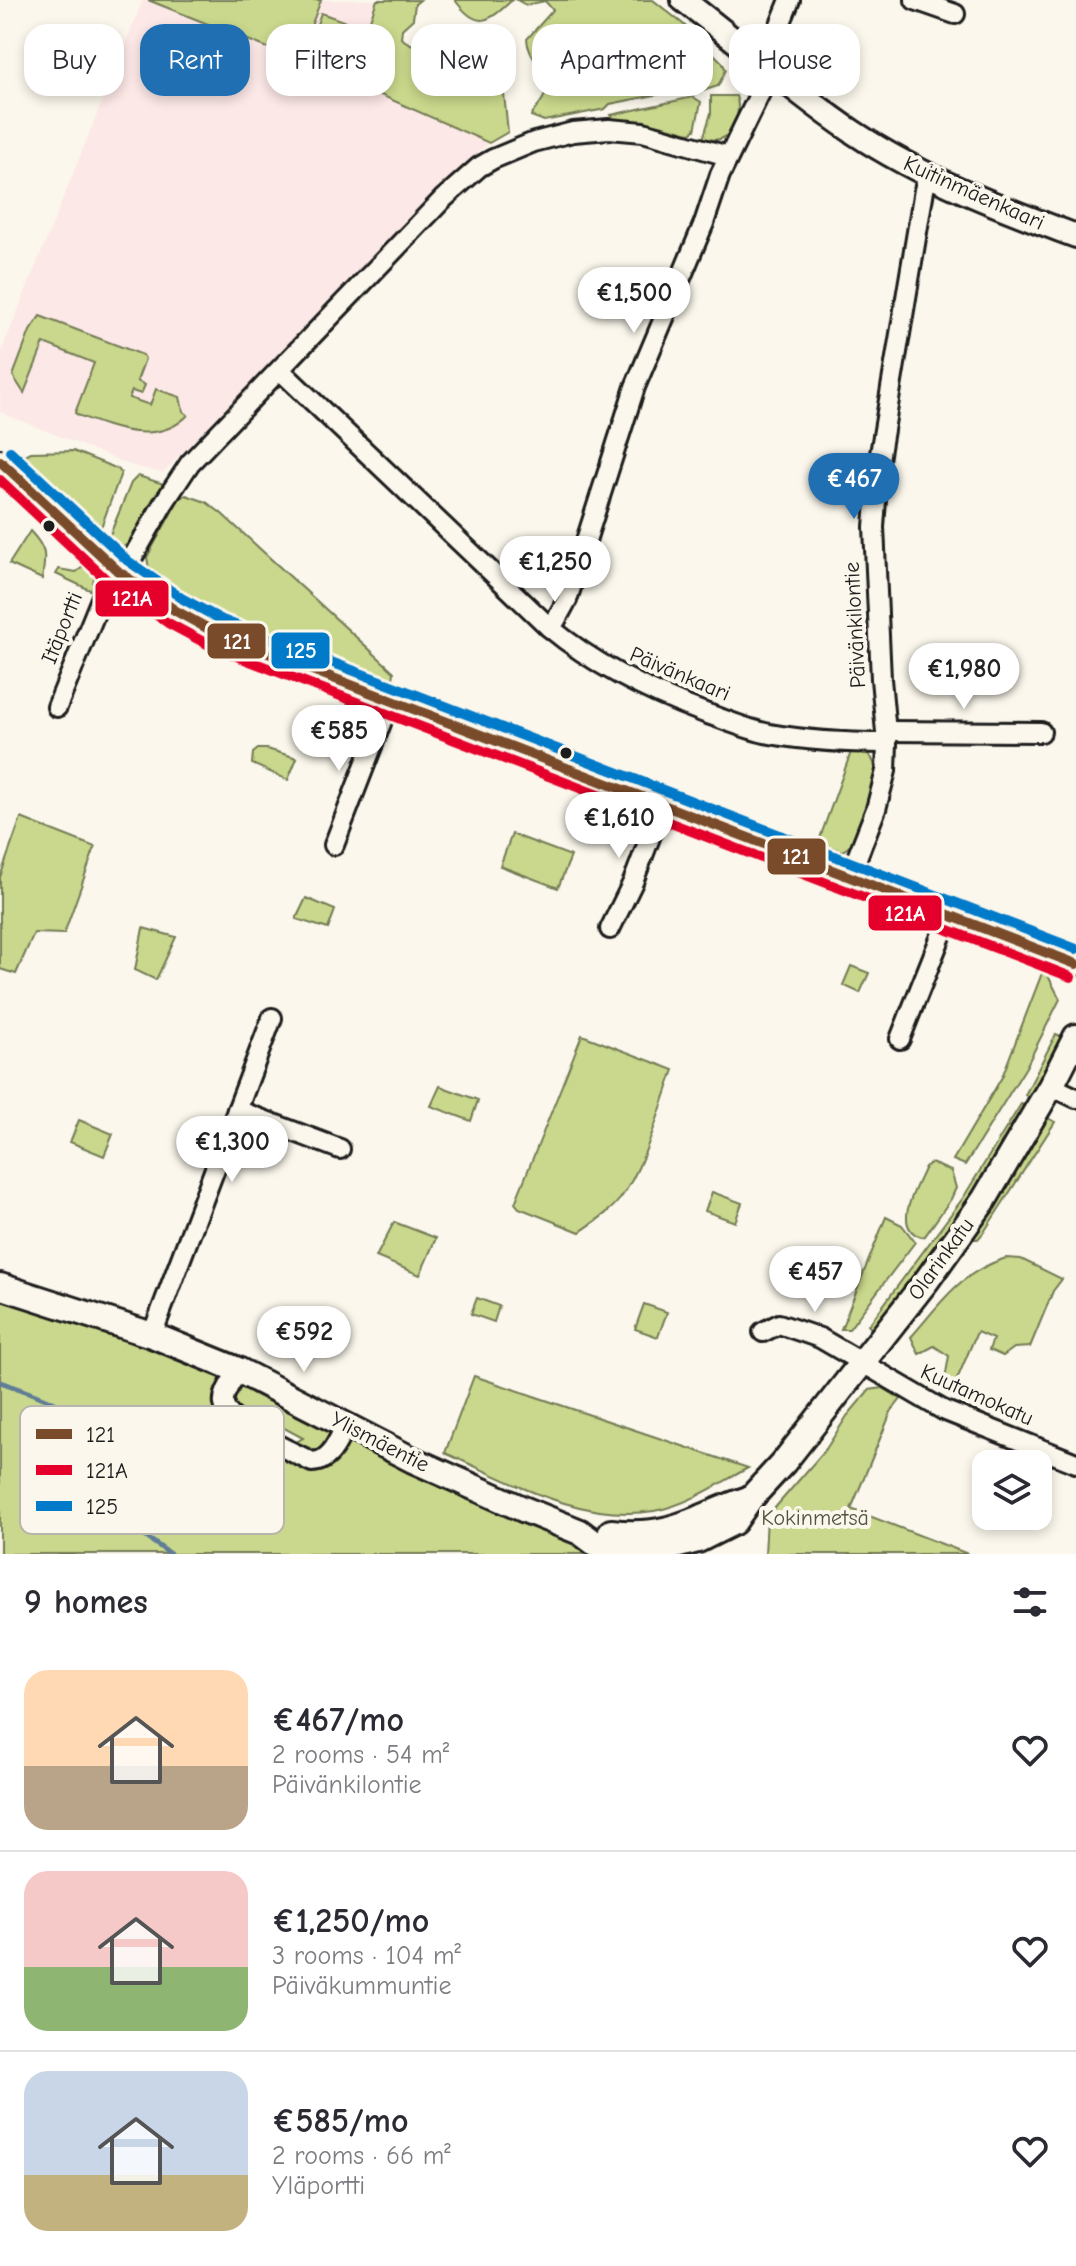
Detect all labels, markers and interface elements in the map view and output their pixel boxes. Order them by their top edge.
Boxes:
chip: Buy [24,24,124,96]
chip: Rent [140,24,250,96]
chip: Filters [266,24,395,96]
chip: New [411,24,516,96]
chip: Apartment [532,24,713,96]
chip: House [729,24,860,96]
street label: Kuitinmäenkaari [900,150,1048,236]
pin: €1,500 [569,267,699,335]
text: €1,500 [596,278,672,308]
pin: €467 [807,453,901,521]
text: €467 [826,464,882,494]
unlabelled marker [41,518,57,534]
pin: €1,250 [490,536,620,604]
text: €1,250 [518,547,592,577]
street label: Päivänkilontie [839,561,871,689]
line badge: 121A [94,579,170,618]
text: 121A [112,586,152,612]
street label: Itäportti [36,588,88,668]
line badge: 121 [206,622,267,660]
text: 121 [223,629,251,655]
line badge: 125 [270,631,331,670]
text: 125 [285,638,317,664]
street label: Päivänkaari [626,641,734,707]
pin: €1,980 [899,643,1029,711]
text: €1,980 [927,654,1001,684]
pin: €585 [292,705,386,773]
text: €585 [310,716,368,746]
unlabelled marker [558,745,574,761]
pin: €1,610 [554,792,684,860]
text: €1,610 [583,803,655,833]
line badge: 121 [766,837,827,876]
text: 121 [782,844,810,870]
line badge: 121A [867,894,943,932]
text: 121A [885,901,925,927]
pin: €1,300 [167,1116,297,1184]
text: €1,300 [194,1127,270,1157]
street label: Olarinkatu [902,1213,980,1305]
pin: €457 [768,1246,862,1314]
text: €457 [787,1257,843,1287]
pin: €592 [257,1306,351,1374]
text: €592 [275,1317,333,1347]
street label: Kuutamokatu [917,1359,1037,1431]
legend [20,1406,284,1534]
street label: Ylismäentie [326,1406,434,1478]
text: 121 [86,1422,115,1448]
map controls [972,1450,1052,1530]
button: layers [972,1450,1052,1530]
text: 121A [86,1458,128,1484]
text: 125 [86,1494,118,1520]
park label: Kokinmetsä [761,1505,869,1531]
icon: filters [1008,1580,1052,1624]
text: 9 homes [24,1582,148,1622]
text: €467/mo [272,1700,404,1740]
icon: home [88,1702,184,1798]
icon: heart [1008,1728,1052,1772]
text: 2 rooms · 54 m² [272,1740,449,1770]
text: Päivänkilontie [272,1770,422,1800]
text: €1,250/mo [272,1901,429,1941]
icon: home [88,1903,184,1999]
icon: heart [1008,1929,1052,1973]
text: 3 rooms · 104 m² [272,1941,461,1971]
text: Päiväkummuntie [272,1971,451,2001]
text: €585/mo [272,2101,408,2141]
icon: home [88,2103,184,2199]
icon: heart [1008,2129,1052,2173]
text: 2 rooms · 66 m² [272,2141,451,2171]
text: Yläportti [272,2171,365,2201]

